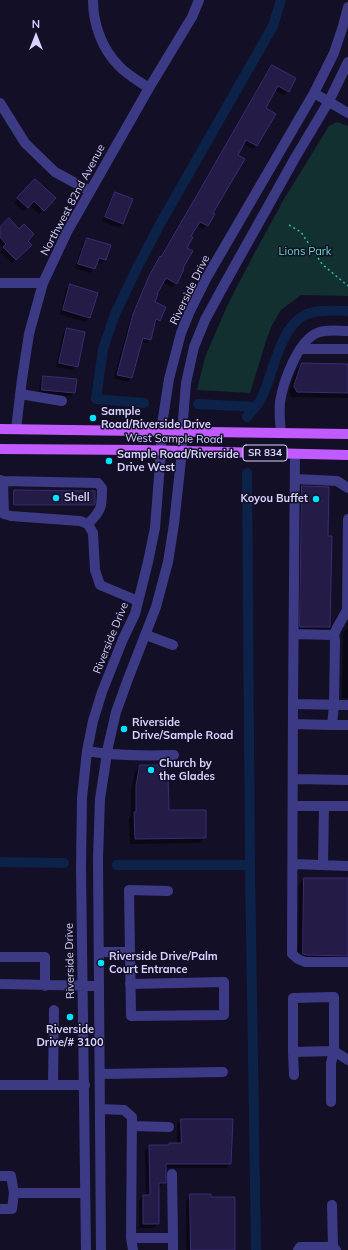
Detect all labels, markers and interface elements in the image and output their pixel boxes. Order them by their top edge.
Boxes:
north arrow [16,16,56,56]
text: N [32,17,40,31]
street label: Northwest 82nd Avenue [38,142,108,258]
park label: Lions Park [279,245,331,259]
street label: Riverside Drive [167,253,213,327]
place label: Sample Road/Riverside Drive [101,405,211,431]
marker: Sample Road/Riverside Drive [88,413,98,423]
street label: West Sample Road [125,432,223,446]
road number: SR 834 [243,445,287,461]
place label: Sample Road/Riverside Drive West [117,448,239,474]
marker: Sample Road/Riverside Drive West [104,456,114,466]
place label: Shell [64,491,89,505]
place label: Koyou Buffet [240,492,308,506]
marker: Shell [51,493,61,503]
marker: Koyou Buffet [311,494,321,504]
street label: Riverside Drive [91,600,131,676]
place label: Riverside Drive/Sample Road [132,716,233,742]
marker: Riverside Drive/Sample Road [119,724,129,734]
place label: Church by the Glades [159,757,215,783]
marker: Church by the Glades [146,765,156,775]
street label: Riverside Drive [63,923,77,999]
place label: Riverside Drive/Palm Court Entrance [109,950,218,976]
marker: Riverside Drive/Palm Court Entrance [96,958,106,968]
marker: Riverside Drive/# 3100 [65,1012,75,1022]
place label: Riverside Drive/# 3100 [36,1023,104,1049]

